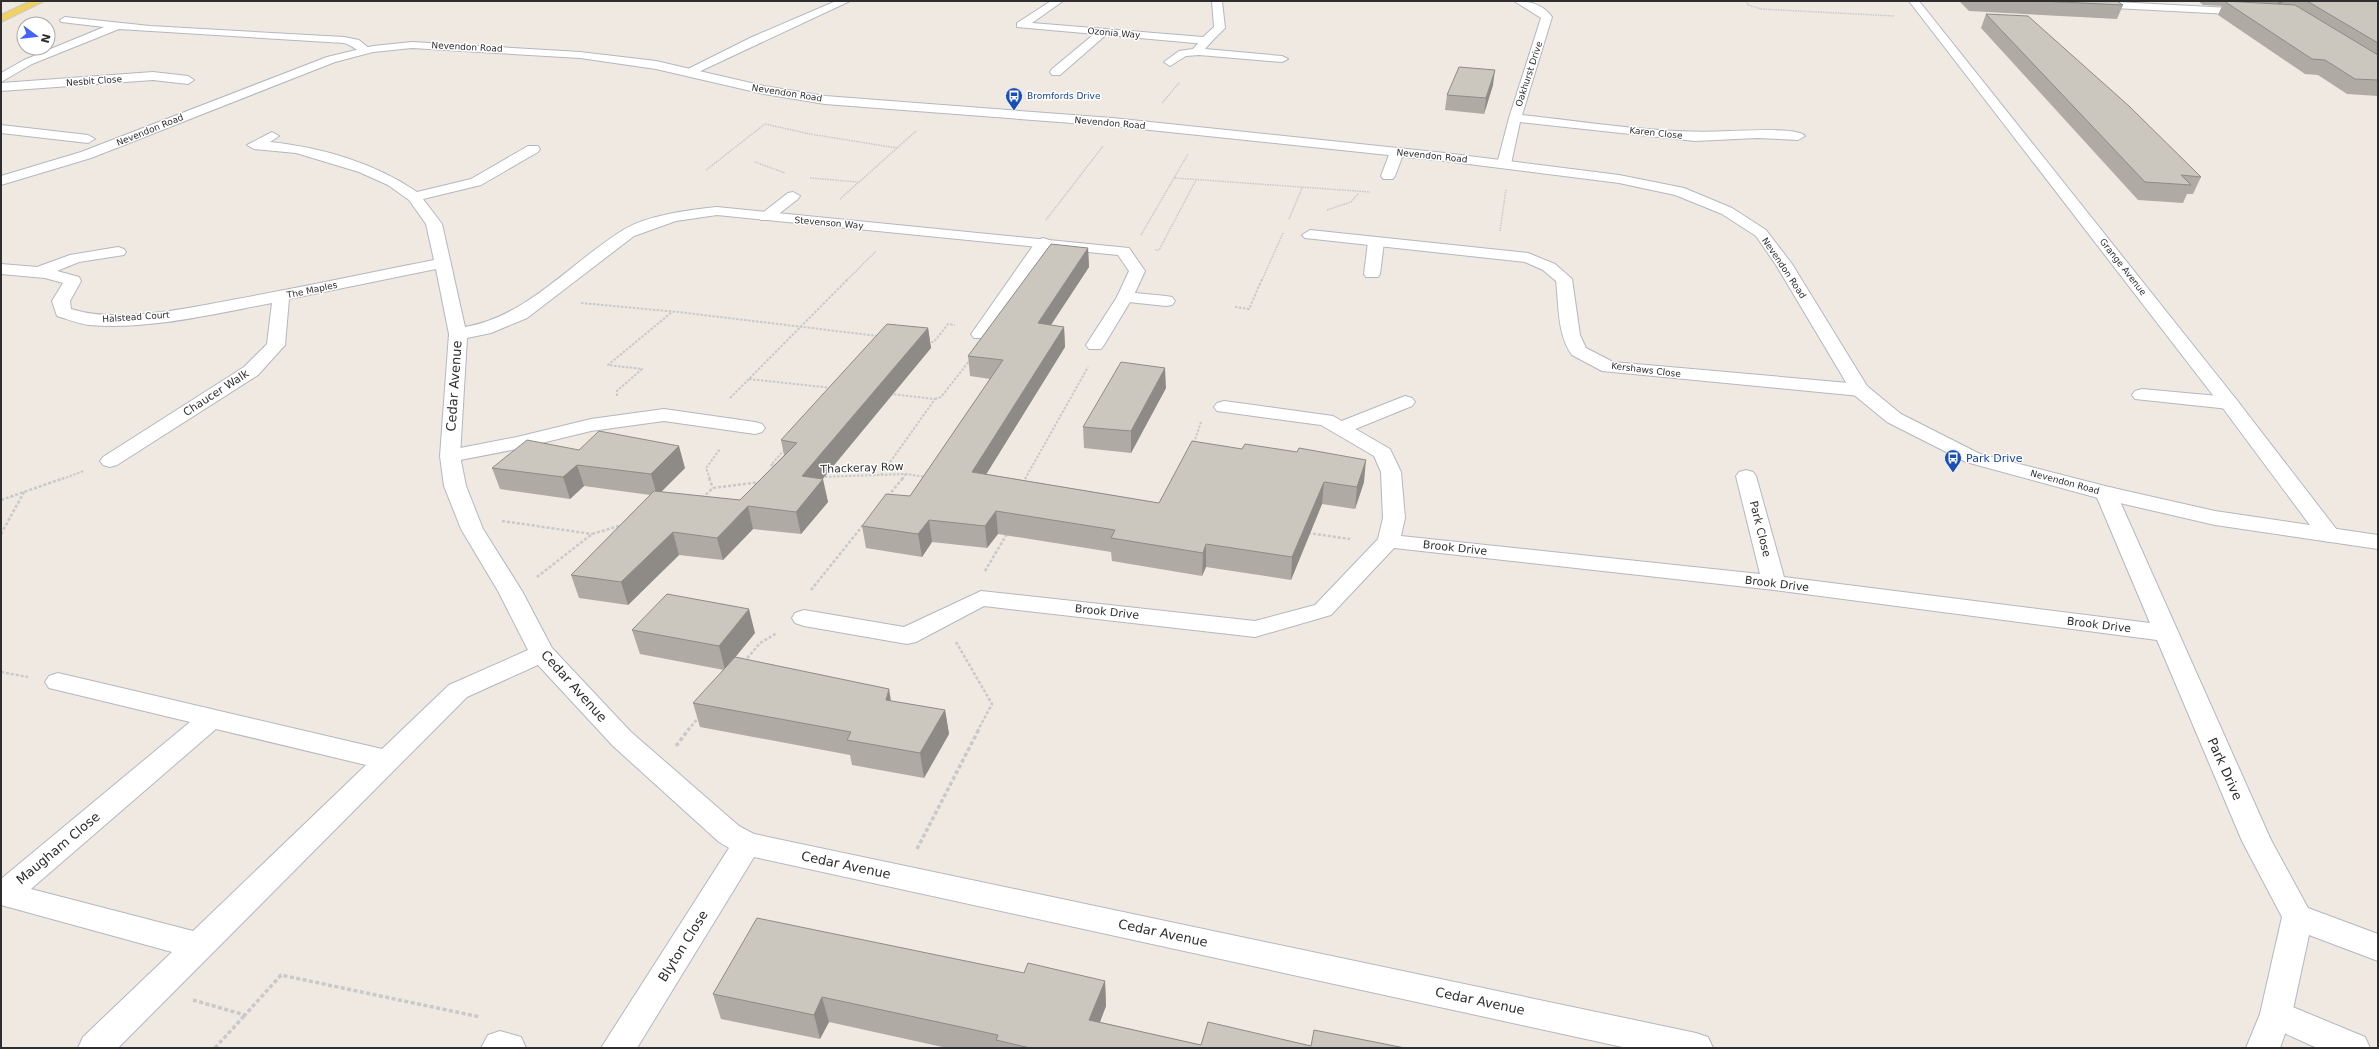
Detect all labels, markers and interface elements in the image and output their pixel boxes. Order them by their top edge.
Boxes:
north arrow [16,16,56,56]
street label: Ozonia Way [1087,26,1142,40]
text: N [38,32,53,45]
street label: Nevendon Road [431,40,503,54]
street label: Oakhurst Drive [1514,40,1544,108]
street label: Nesbit Close [66,74,123,88]
street label: Nevendon Road [751,82,823,104]
bus stop icon: Bromfords Drive [1004,86,1024,111]
place label: Bromfords Drive [1027,91,1101,101]
street label: Nevendon Road [115,112,185,148]
street label: Nevendon Road [1074,115,1146,131]
street label: Karen Close [1629,125,1684,141]
street label: Nevendon Road [1396,147,1468,165]
street label: Stevenson Way [794,215,865,231]
street label: Nevendon Road [1760,236,1808,300]
street label: Grange Avenue [2098,237,2149,298]
street label: The Maples [285,280,338,300]
street label: Halstead Court [102,310,170,324]
street label: Cedar Avenue [443,340,465,432]
street label: Kershaws Close [1611,361,1682,379]
street label: Chaucer Walk [181,367,252,419]
bus stop icon: Park Drive [1943,448,1963,473]
place label: Park Drive [1966,452,2023,465]
street label: Thackeray Row [819,460,904,476]
street label: Nevendon Road [2029,468,2101,496]
street label: Park Close [1747,500,1773,559]
street label: Brook Drive [1422,538,1488,558]
street label: Brook Drive [1744,574,1810,594]
street label: Brook Drive [1074,602,1140,622]
street label: Brook Drive [2066,615,2132,635]
street label: Cedar Avenue [538,647,610,725]
street label: Park Drive [2205,735,2245,803]
street label: Maugham Close [13,809,103,887]
street label: Cedar Avenue [800,848,892,882]
street label: Blyton Close [655,908,711,984]
street label: Cedar Avenue [1117,916,1209,950]
street label: Cedar Avenue [1434,984,1526,1018]

